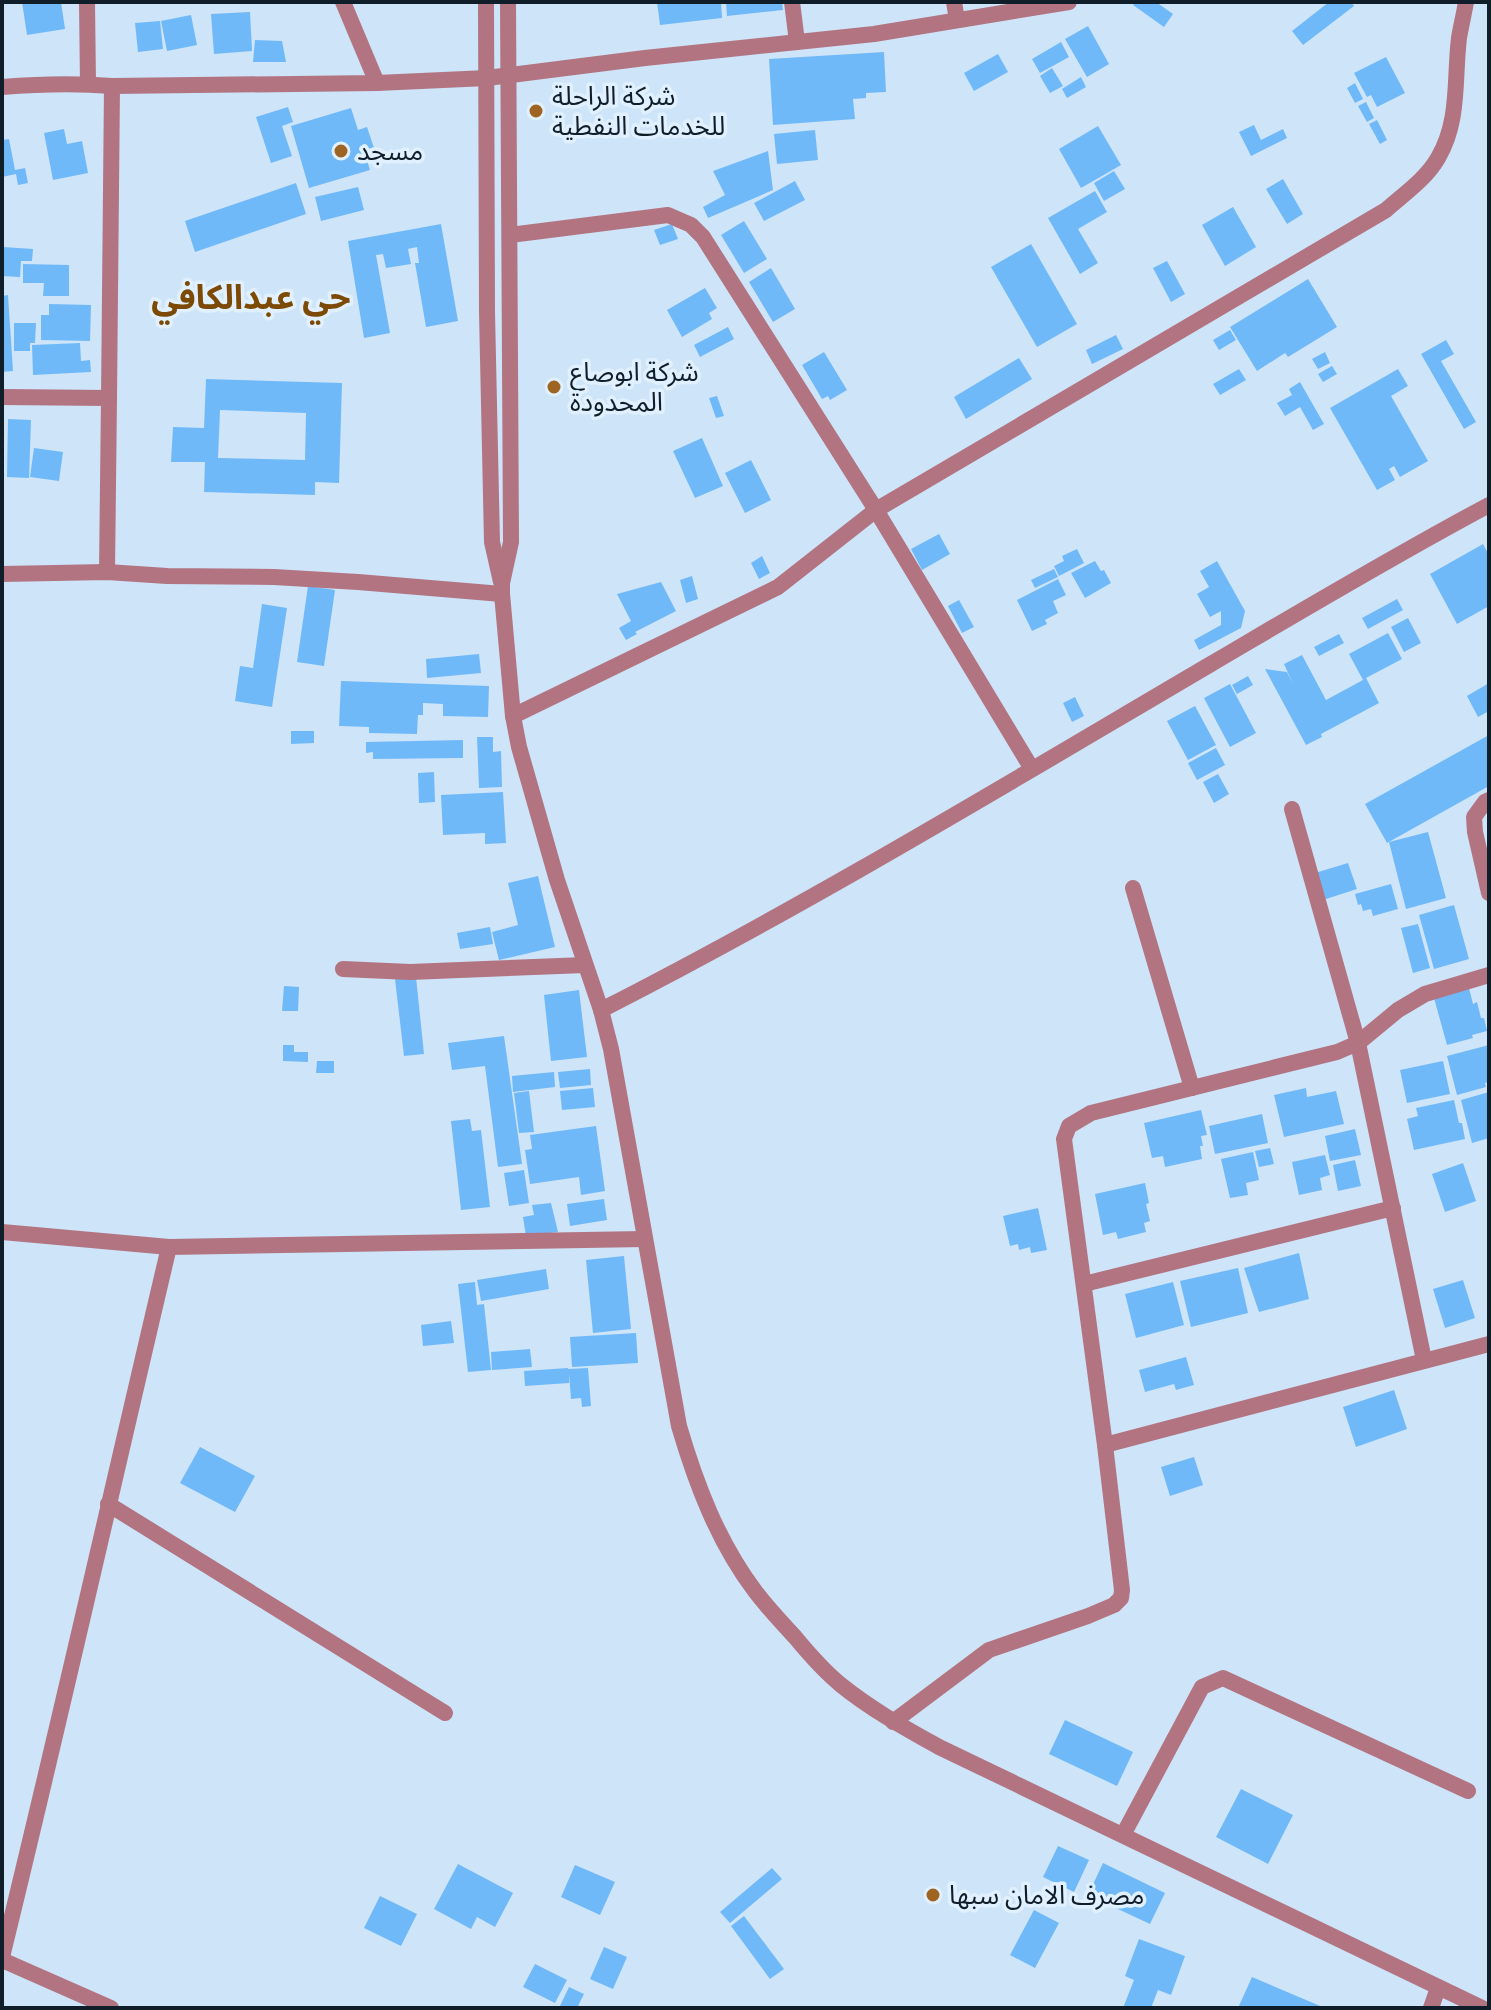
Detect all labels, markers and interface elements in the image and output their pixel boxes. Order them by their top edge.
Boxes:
place label: شركة الراحلة للخدمات النفطية [552,80,725,142]
marker: شركة الراحلة للخدمات النفطية [527,102,545,120]
place label: مسجد [357,135,423,167]
marker: مسجد [332,142,350,160]
district label: حي عبدالكافي [151,276,351,325]
place label: شركة ابوصاع المحدودة [570,356,699,418]
marker: شركة ابوصاع المحدودة [545,378,563,396]
place label: مصرف الامان سبها [949,1879,1145,1911]
marker: مصرف الامان سبها [924,1886,942,1904]

